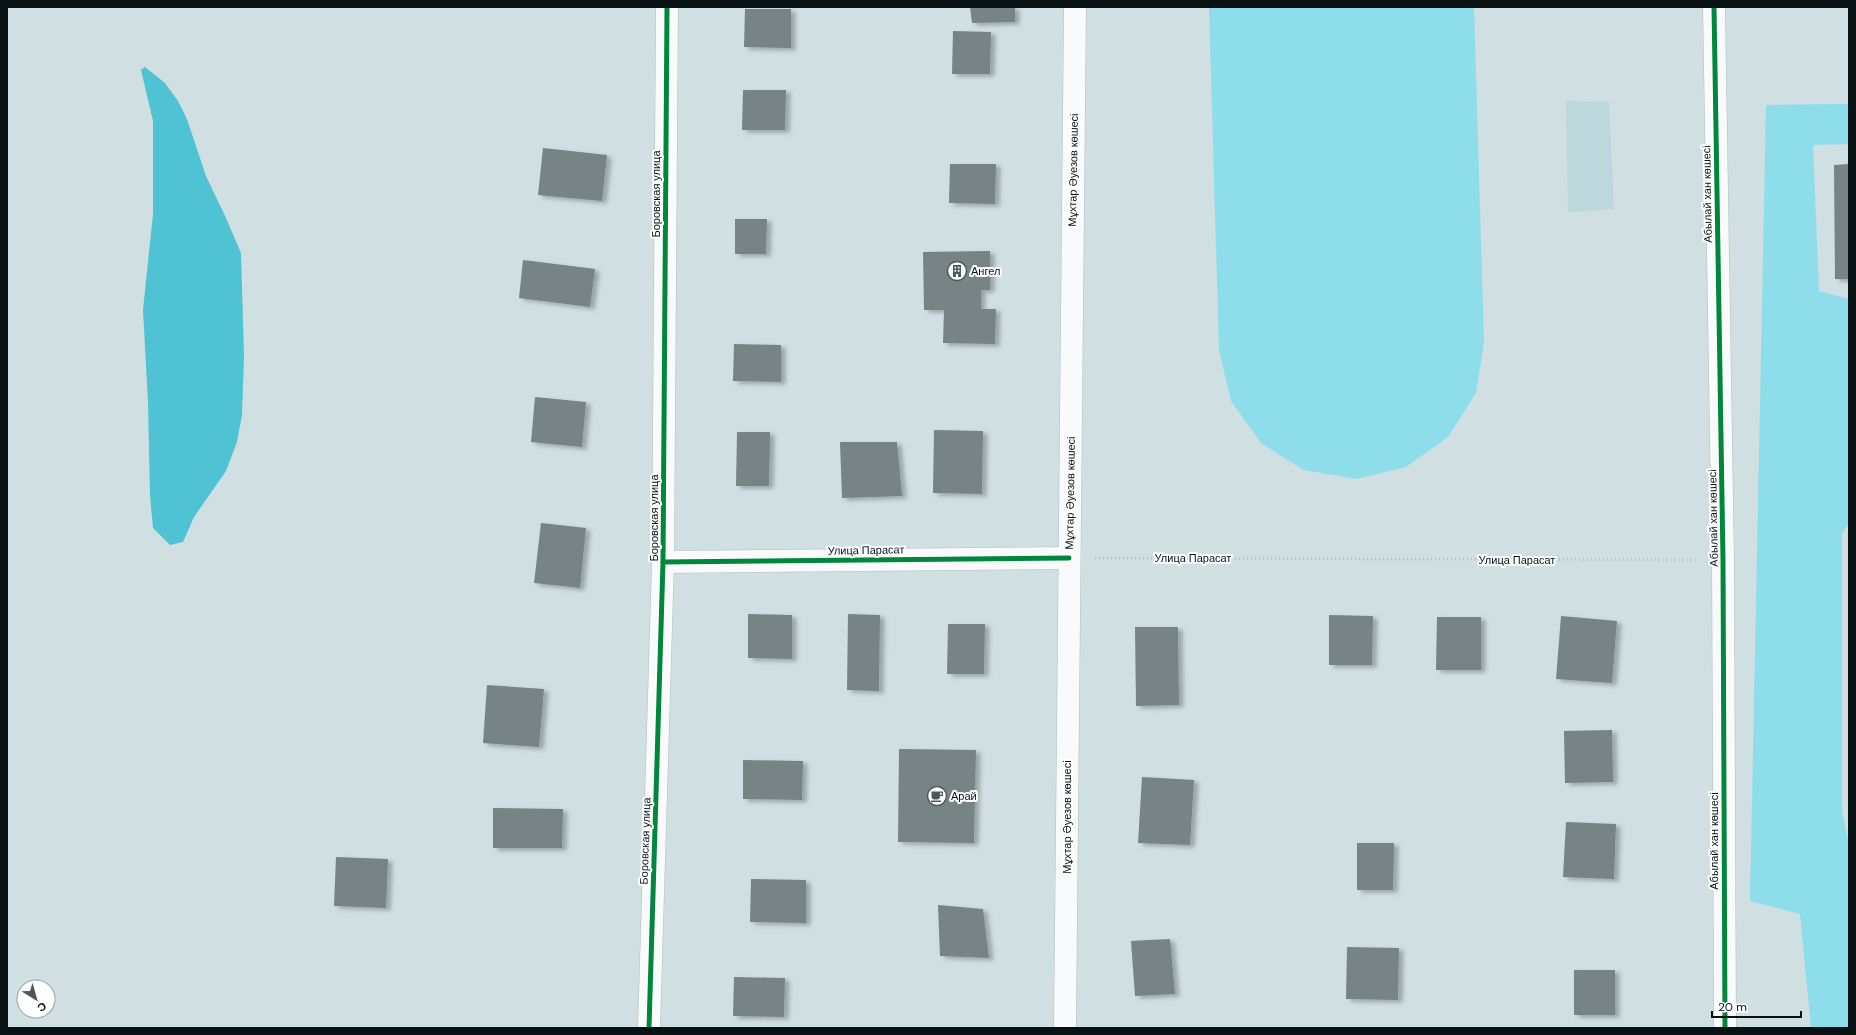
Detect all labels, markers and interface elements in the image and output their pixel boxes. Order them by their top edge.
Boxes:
street label: Мұхтар Әуезов көшесі [1065,113,1081,227]
street label: Абылай хан көшесі [1699,145,1715,243]
street label: Боровская улица [649,150,663,238]
building icon: Ангел [946,260,968,282]
place label: Ангел [971,264,1000,278]
street label: Мұхтар Әуезов көшесі [1062,436,1078,550]
street label: Абылай хан көшесі [1705,469,1721,567]
street label: Боровская улица [647,474,661,562]
street label: Улица Парасат [827,542,905,558]
street label: Улица Парасат [1155,551,1231,565]
street label: Улица Парасат [1479,553,1555,567]
street label: Мұхтар Әуезов көшесі [1060,760,1074,874]
cafe icon: Арай [926,785,948,807]
place label: Арай [951,789,977,803]
street label: Абылай хан көшесі [1707,792,1721,890]
street label: Боровская улица [636,796,654,885]
north arrow [16,979,56,1019]
scale bar [1712,993,1801,1019]
text: С [35,999,49,1015]
text: 20 m [1718,999,1747,1015]

